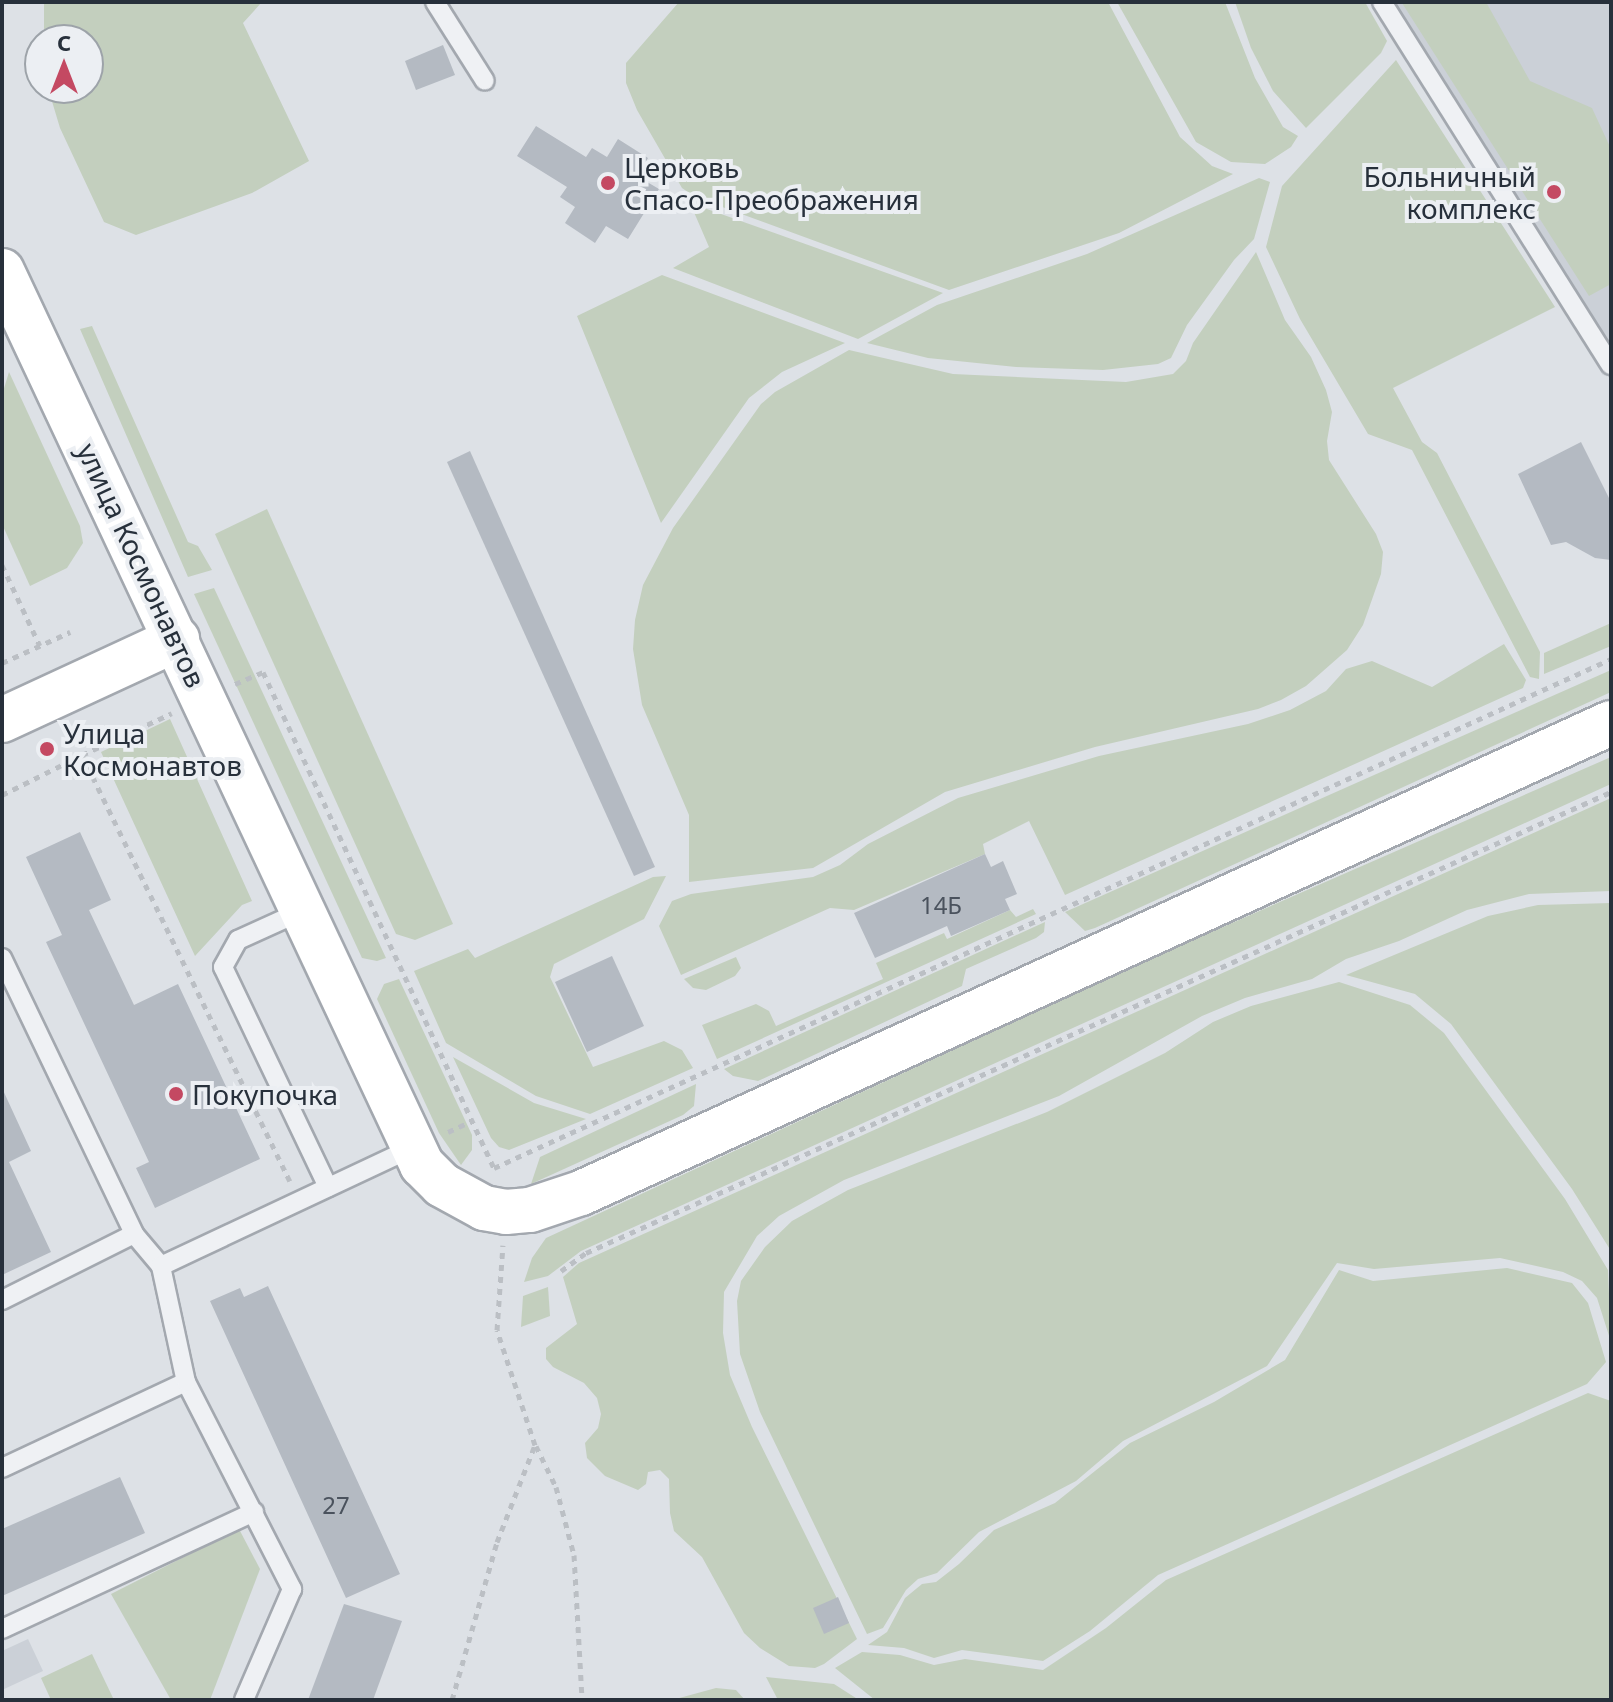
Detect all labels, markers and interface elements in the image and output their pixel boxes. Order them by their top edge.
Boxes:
north arrow [24,24,104,104]
text: С [57,27,71,57]
place label: Церковь Спасо-Преображения [624,150,919,216]
place label: Больничный комплекс [1364,159,1536,225]
marker: Церковь Спасо-Преображения [599,174,617,192]
marker: Больничный комплекс [1543,181,1565,203]
street label: улица Космонавтов [71,438,213,692]
place label: Улица Космонавтов [63,716,242,782]
marker: Улица Космонавтов [38,740,56,758]
house number: 14Б [920,891,962,919]
place label: Покупочка [192,1077,338,1111]
marker: Покупочка [167,1085,185,1103]
house number: 27 [322,1491,350,1519]

